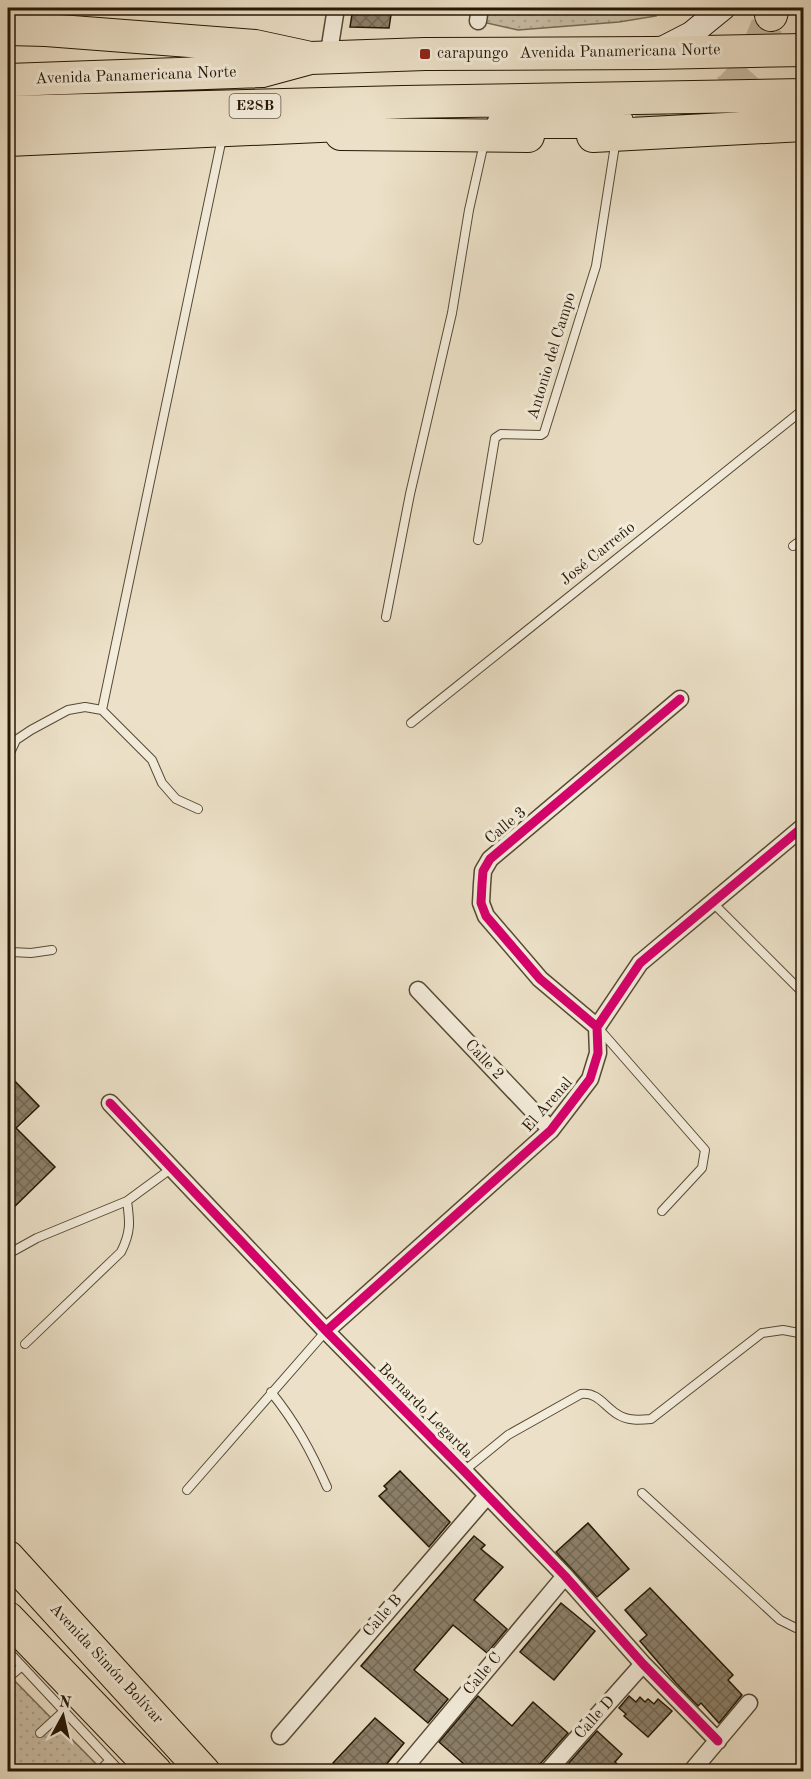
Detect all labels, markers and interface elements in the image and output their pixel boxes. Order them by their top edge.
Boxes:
street label: Avenida Panamericana Norte [519,42,721,62]
place label: carapungo [437,46,508,62]
marker: carapungo [418,47,432,61]
street label: Avenida Panamericana Norte [35,64,237,88]
road number: E28B [230,94,280,118]
street label: Antonio del Campo [525,291,579,421]
street label: José Carreño [558,519,638,589]
street label: Calle 3 [482,804,530,848]
street label: Calle 2 [462,1037,506,1083]
street label: El Arenal [520,1075,576,1135]
street label: Bernardo Legarda [375,1361,475,1461]
street label: Calle B [361,1592,405,1640]
street label: Avenida Simón Bolívar [46,1601,166,1728]
street label: Calle C [461,1650,505,1698]
north arrow [33,1686,93,1746]
street label: Calle D [572,1693,618,1743]
text: N [58,1694,73,1712]

